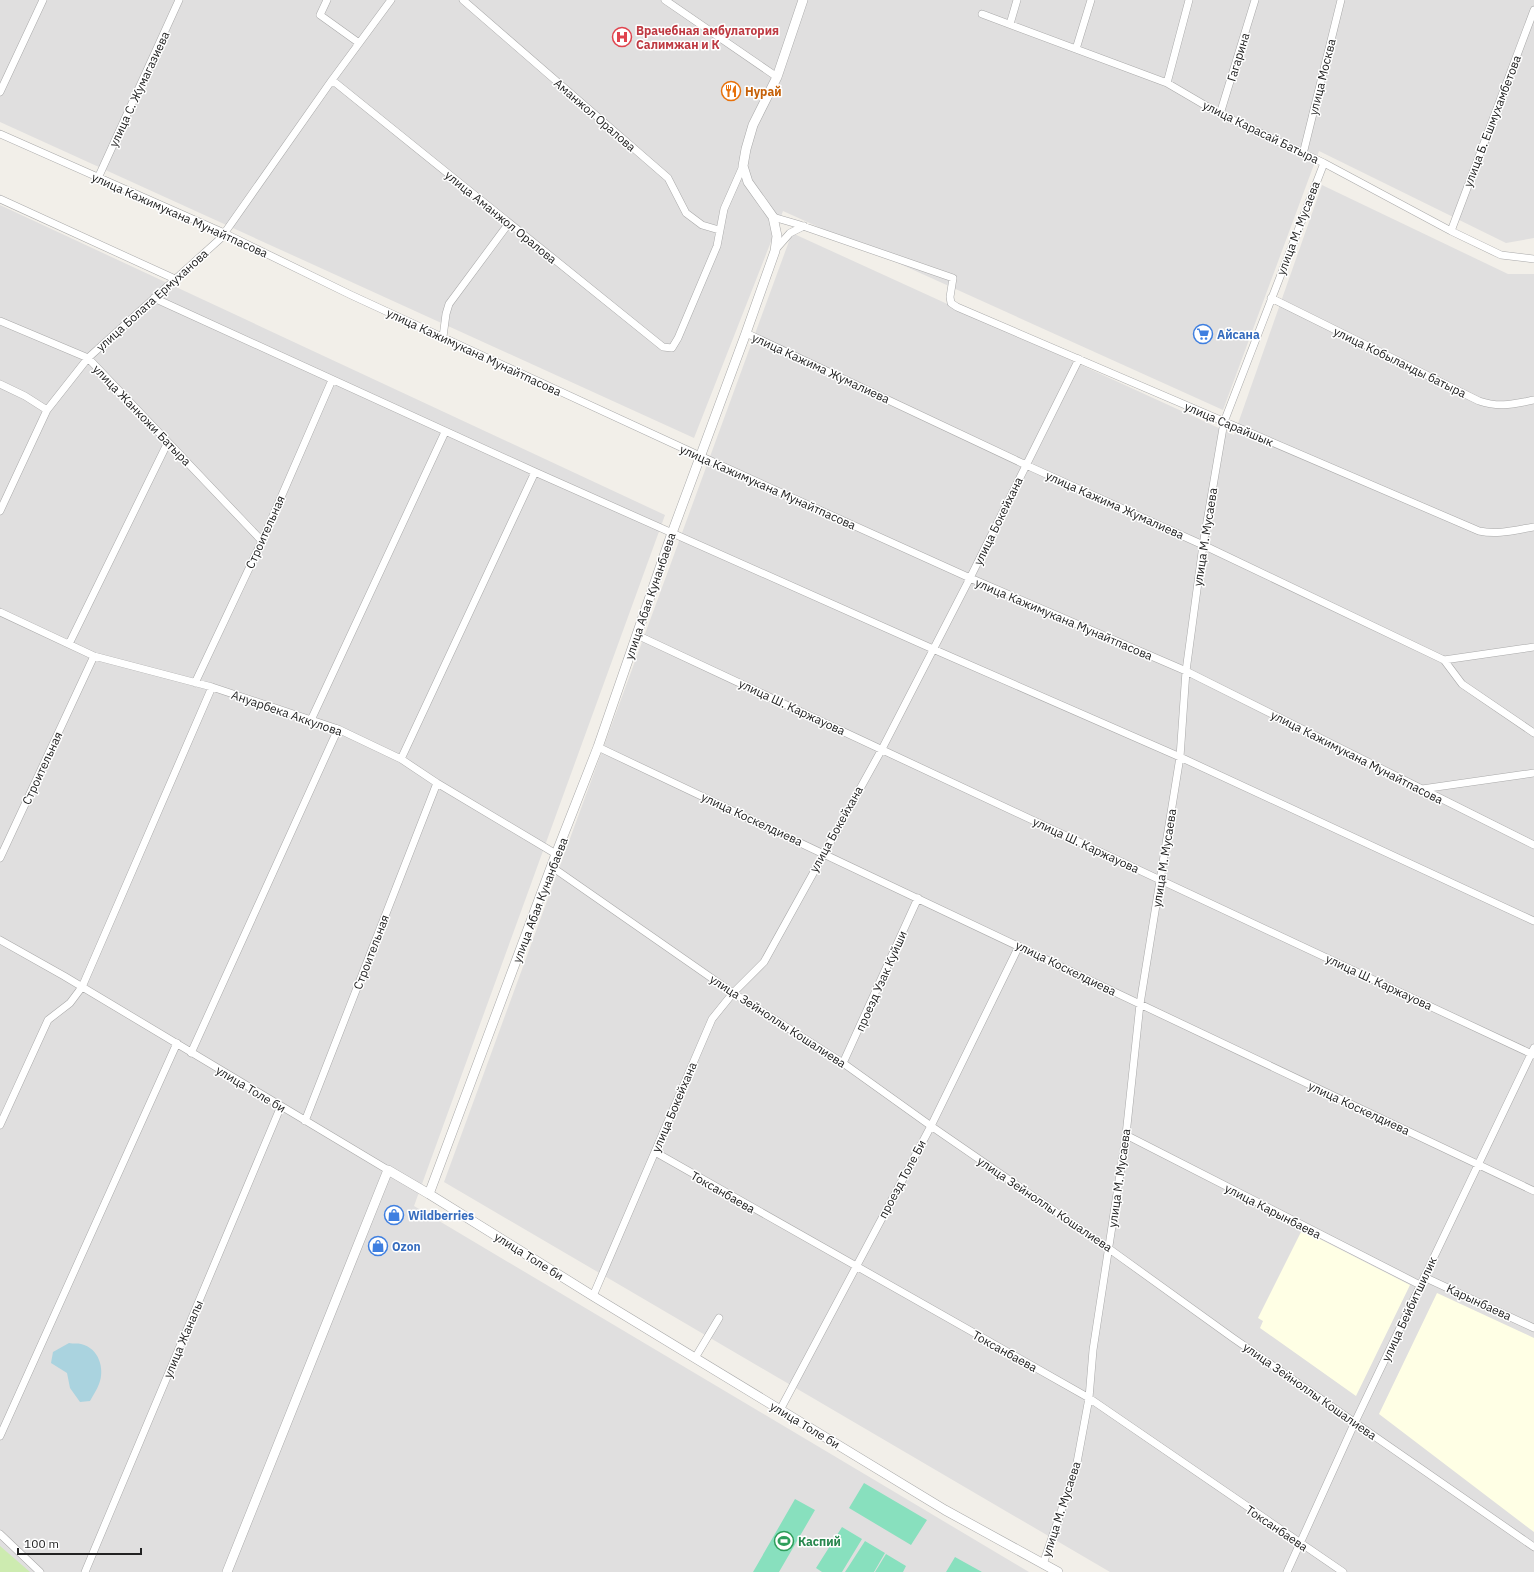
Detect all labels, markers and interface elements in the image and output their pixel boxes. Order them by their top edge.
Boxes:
place label: Врачебная амбулатория Салимжан и К [636,23,779,52]
hospital icon: Врачебная амбулатория Салимжан и К [611,26,633,48]
street label: улица С. Жумагазиева [106,28,173,149]
street label: Гагарина [1223,30,1253,83]
street label: улица Москва [1305,37,1339,117]
street label: улица Б. Ешмухамбетова [1460,52,1524,189]
street label: Аманжол Оралова [551,75,639,155]
restaurant icon: Нурай [720,80,742,102]
place label: Нурай [745,84,782,99]
street label: улица Карасай Батыра [1200,97,1322,167]
street label: улица Аманжол Оралова [442,167,560,267]
street label: улица Кажимукана Мунайтпасова [90,169,271,261]
street label: улица М. Мусаева [1273,178,1323,277]
street label: улица Болата Ермуханова [93,245,212,354]
street label: улица Кажимукана Мунайтпасова [384,305,564,399]
supermarket icon: Айсана [1192,323,1214,345]
street label: улица Кобыланды батыра [1331,323,1469,401]
place label: Айсана [1217,327,1260,342]
street label: улица Кажима Жумалиева [750,329,893,407]
street label: улица Жанкожи Батыра [90,361,195,469]
street label: улица Сарайшык [1182,398,1276,450]
street label: улица Кажимукана Мунайтпасова [678,441,859,533]
street label: улица Кажима Жумалиева [1043,468,1187,543]
street label: улица Бокейхана [970,474,1026,568]
street label: улица М. Мусаева [1190,486,1220,587]
street label: Строительная [242,493,288,571]
street label: улица Абая Кунанбаева [621,530,679,661]
street label: улица Кажимукана Мунайтпасова [973,575,1155,663]
street label: улица Ш. Каржауова [736,676,848,739]
street label: Ануарбека Аккулова [230,687,345,739]
street label: улица Кажимукана Мунайтпасова [1268,707,1446,807]
street label: Строительная [19,729,65,807]
street label: улица Бокейхана [806,783,866,875]
street label: улица Коскелдиева [699,789,806,849]
street label: улица М. Мусаева [1149,807,1179,908]
street label: улица Ш. Каржауова [1030,814,1142,877]
street label: улица Абая Кунанбаева [509,835,571,965]
street label: Строительная [350,913,392,991]
street label: проезд Узак Куйши [852,928,910,1034]
street label: улица Коскелдиева [1013,937,1119,999]
street label: улица Ш. Каржауова [1323,951,1435,1014]
street label: улица Зейноллы Кошалиева [707,971,849,1071]
street label: улица Бокейхана [648,1059,700,1154]
street label: улица Толе би [213,1062,289,1116]
street label: улица Коскелдиева [1306,1078,1413,1138]
street label: улица М. Мусаева [1105,1127,1133,1228]
street label: проезд Толе Би [875,1137,929,1221]
street label: улица Зейноллы Кошалиева [975,1153,1116,1255]
street label: Токсанбаева [688,1168,758,1217]
street label: улица Карынбаева [1222,1180,1324,1242]
shop icon: Wildberries [383,1204,405,1226]
place label: Wildberries [408,1208,474,1223]
street label: улица Толе би [492,1229,566,1283]
shop icon: Ozon [367,1235,389,1257]
place label: Ozon [392,1239,421,1254]
street label: улица Бейбитшилик [1378,1254,1440,1364]
street label: Карынбаева [1444,1280,1514,1324]
street label: улица Жаналы [160,1298,206,1380]
street label: Токсанбаева [970,1327,1040,1375]
street label: улица Зейноллы Кошалиева [1240,1339,1380,1443]
street label: улица Толе би [767,1398,843,1452]
street label: улица М. Мусаева [1038,1459,1084,1559]
street label: Токсанбаева [1243,1502,1311,1555]
scale bar [18,1530,141,1556]
sports icon: Каспий [773,1530,795,1552]
place label: Каспий [798,1534,841,1549]
text: 100 m [24,1536,59,1551]

